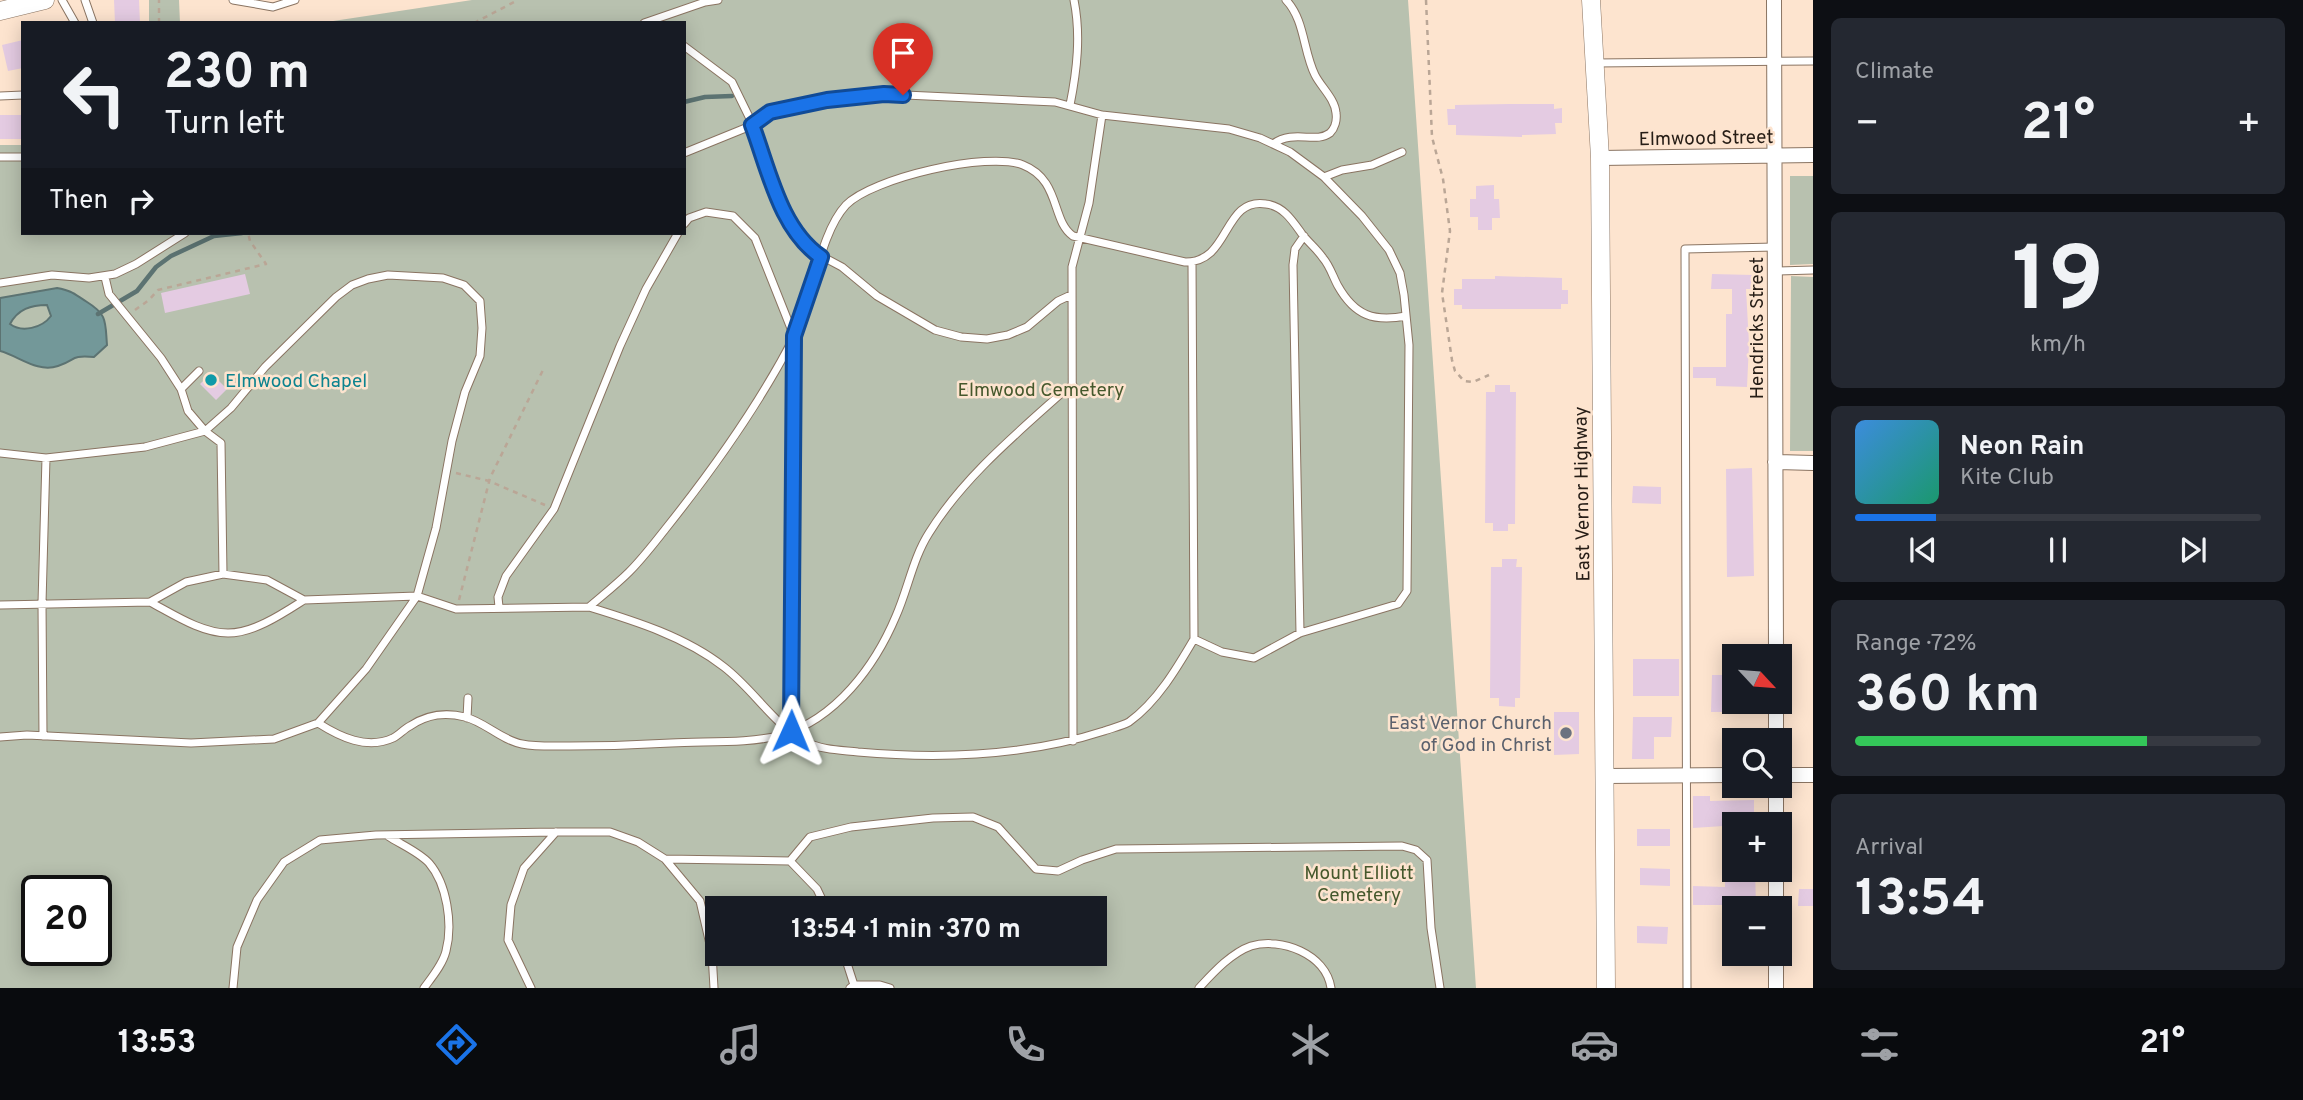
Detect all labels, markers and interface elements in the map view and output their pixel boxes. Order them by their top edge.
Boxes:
pin [873,23,933,95]
icon: arrive [884,34,922,72]
text: 230 m [164,44,310,106]
icon: left [49,49,140,140]
text: Climate [1855,58,1934,87]
text: 21° [2021,92,2095,158]
text: − [1855,101,1880,150]
text: + [2236,101,2261,150]
text: Turn left [164,105,285,145]
street label: Elmwood Street [1638,126,1774,152]
icon: right [122,182,160,220]
text: Then [49,185,108,218]
text: 19 [2012,228,2104,343]
street label: Hendricks Street [1746,257,1770,399]
text: km/h [2030,331,2086,360]
place label: Elmwood Chapel [225,370,367,394]
marker: Elmwood Chapel [203,372,219,388]
park label: Elmwood Cemetery [958,379,1124,403]
street label: East Vernor Highway [1569,406,1597,582]
text: Neon Rain [1960,431,2085,464]
text: Kite Club [1960,464,2054,493]
icon: previous [1904,531,1942,569]
icon: pause [2039,531,2077,569]
icon: next [2174,531,2212,569]
text: Range · 72% [1855,630,1977,659]
north arrow [1722,644,1792,714]
map controls [1722,644,1792,966]
text: 360 km [1855,664,2040,730]
position arrow [754,694,828,768]
place label: East Vernor Church of God in Christ [1389,712,1552,758]
marker: East Vernor Church of God in Christ [1558,725,1574,741]
button: search [1722,728,1792,798]
button: + [1722,812,1792,882]
text: Arrival [1855,834,1924,863]
park label: Mount Elliott Cemetery [1304,862,1414,908]
text: 13:54 [1855,868,1986,934]
speed limit sign: 20 [21,875,112,966]
button: − [1722,896,1792,966]
text: 13:54 · 1 min · 370 m [791,914,1021,947]
icon: directions [432,1020,481,1069]
icon: music [716,1020,765,1069]
icon: phone [1001,1020,1050,1069]
icon: climate [1286,1020,1335,1069]
icon: car [1570,1020,1619,1069]
icon: filters [1855,1020,1904,1069]
text: 13:53 [118,1024,196,1064]
text: 21° [2139,1024,2185,1064]

